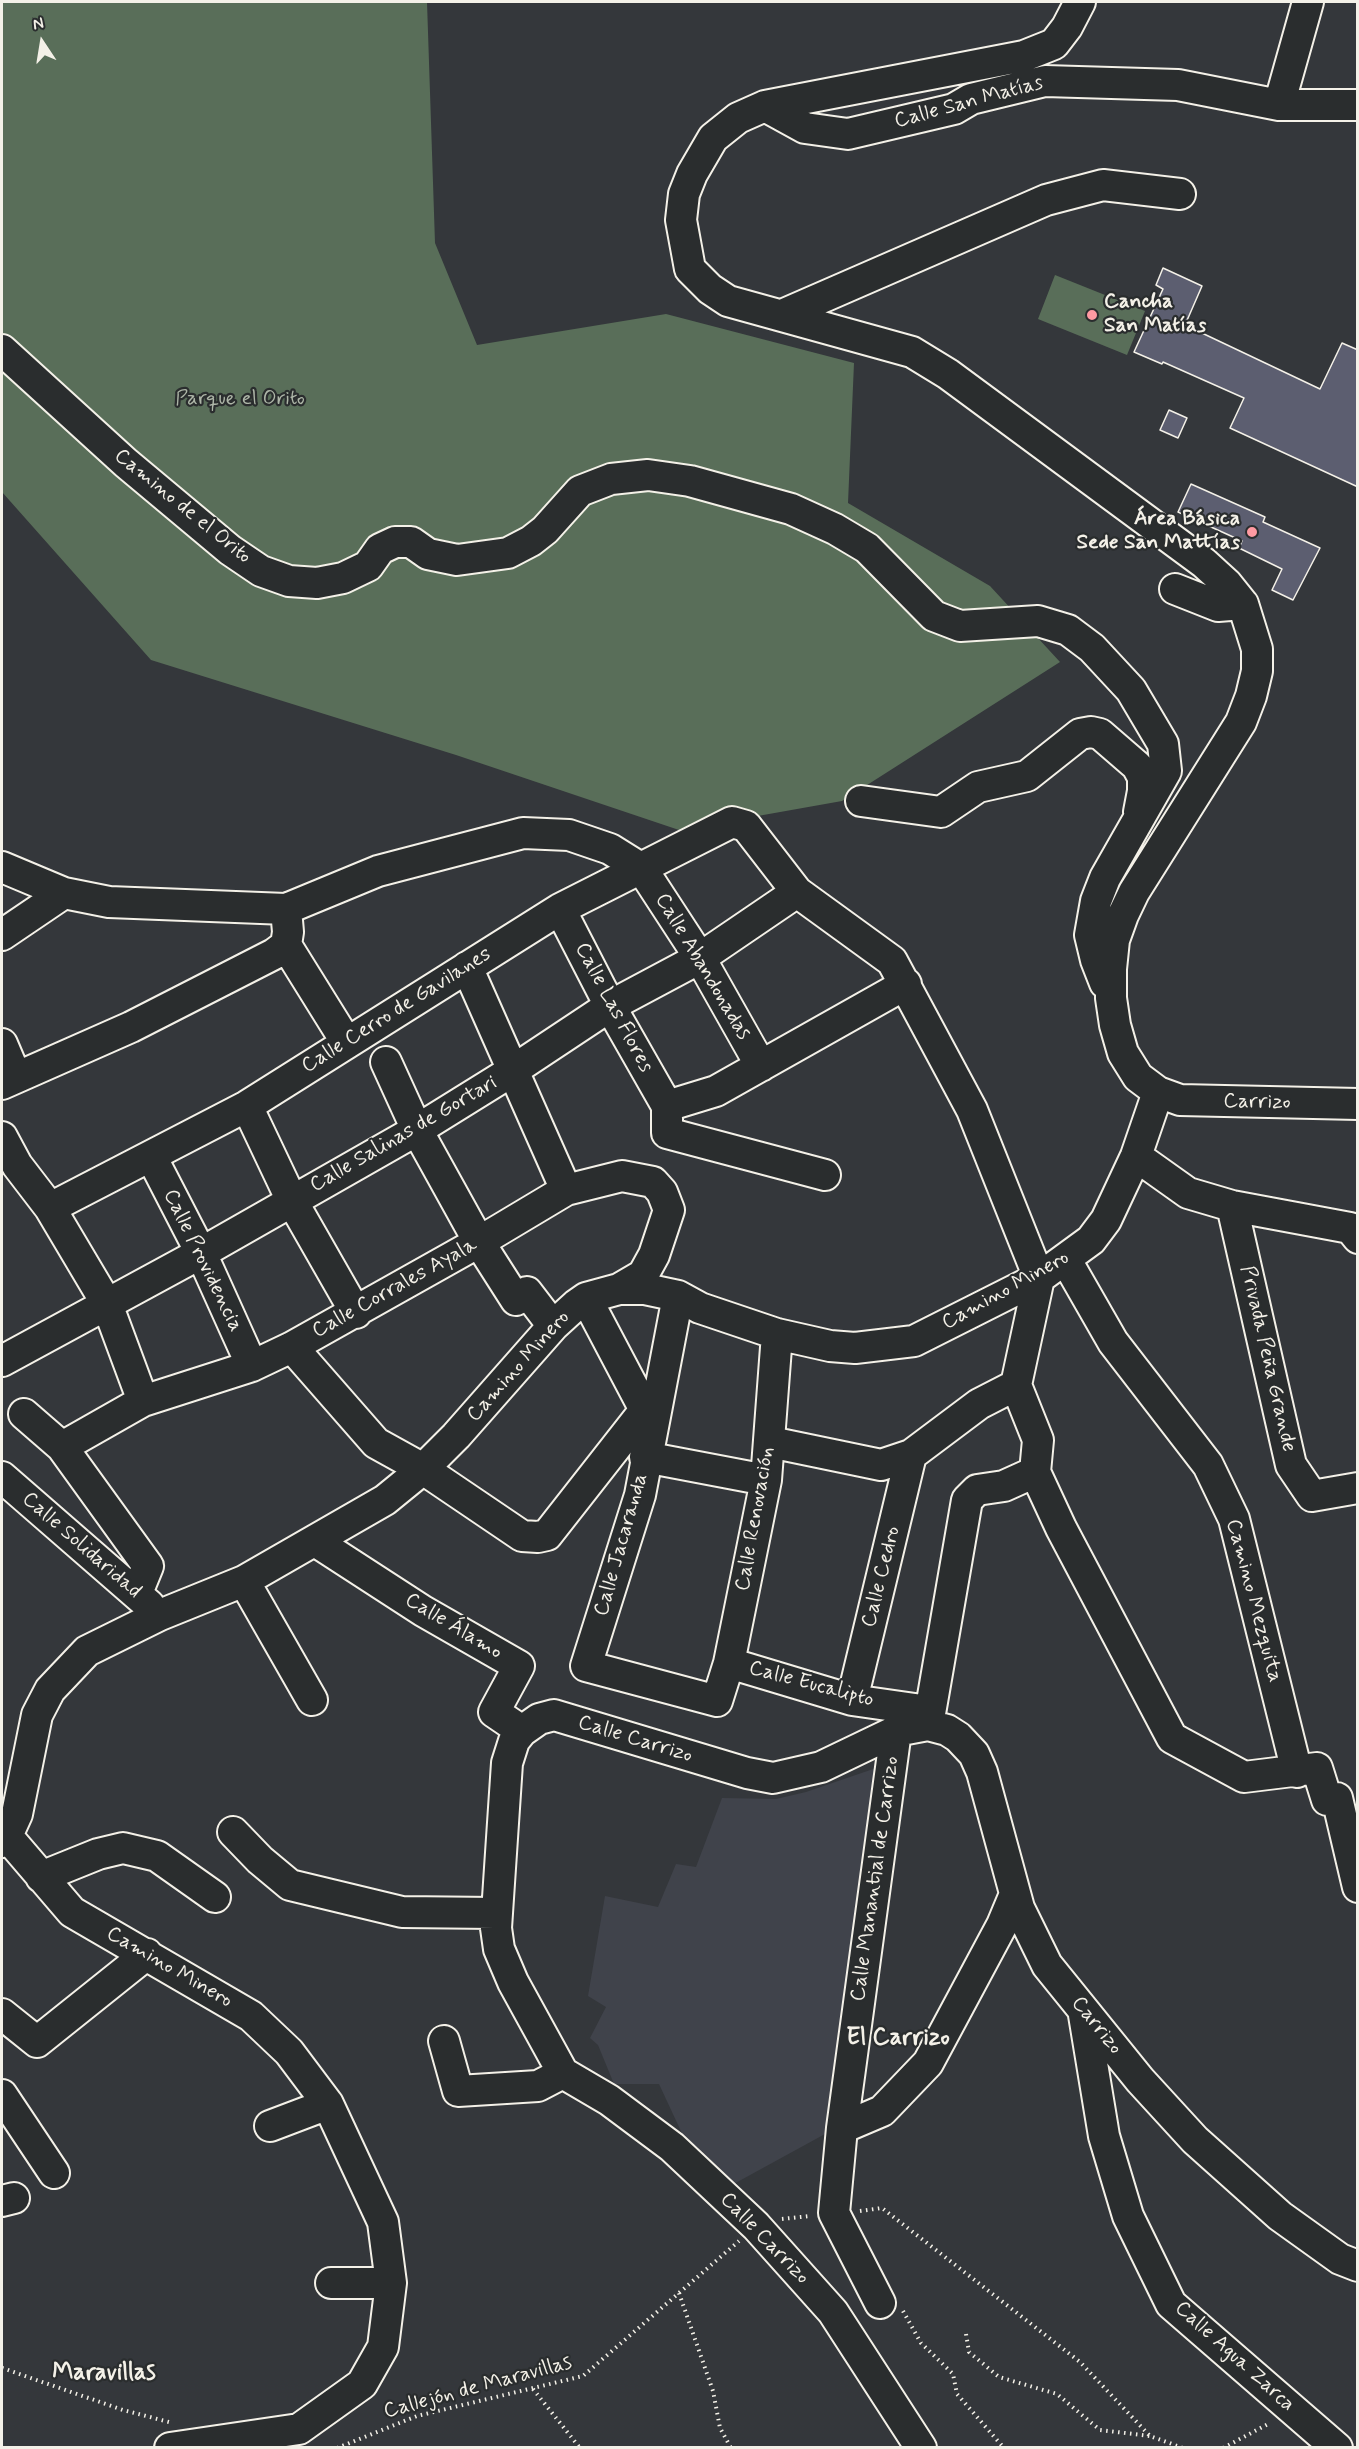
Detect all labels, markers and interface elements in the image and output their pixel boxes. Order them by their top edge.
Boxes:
north arrow [12,12,72,72]
text: N [31,13,46,35]
street label: Calle San Matías [892,71,1046,135]
place label: Cancha San Matías [1104,290,1206,340]
marker: Cancha San Matías [1085,308,1099,322]
park label: Parque el Orito [175,387,305,413]
street label: Camino de el Orito [108,444,256,570]
place label: Área Básica Sede San Mattías [1076,507,1240,557]
marker: Área Básica Sede San Mattías [1245,525,1259,539]
street label: Calle Abandonadas [648,889,756,1045]
street label: Calle Las Flores [568,939,658,1077]
street label: Calle Cerro de Gavilanes [298,942,496,1080]
street label: Calle Salinas de Gortari [306,1071,502,1199]
street label: Carrizo [1223,1090,1291,1116]
street label: Calle Providencia [157,1186,247,1336]
street label: Calle Corrales Ayala [308,1233,482,1345]
street label: Camino Minero [938,1246,1074,1336]
street label: Privada Peña Grande [1233,1263,1301,1455]
street label: Camino Minero [462,1306,576,1428]
street label: Calle Renovación [731,1445,781,1593]
street label: Calle Jacaranda [590,1471,654,1619]
street label: Calle Solidaridad [16,1487,146,1605]
street label: Camino Mezquita [1219,1517,1287,1685]
street label: Calle Cedro [857,1524,907,1630]
street label: Calle Álamo [400,1588,506,1666]
street label: Calle Eucalipto [746,1656,876,1714]
street label: Calle Carrizo [575,1711,695,1769]
street label: Calle Manantial de Carrizo [846,1755,906,2003]
street label: Camino Minero [101,1922,237,2014]
street label: Carrizo [1065,1992,1127,2060]
district label: El Carrizo [846,2025,950,2053]
street label: Calle Carrizo [714,2188,814,2290]
street label: Calle Agua Zarca [1169,2296,1299,2418]
street label: Callejón de Maravillas [381,2351,575,2425]
district label: Maravillas [52,2360,156,2388]

